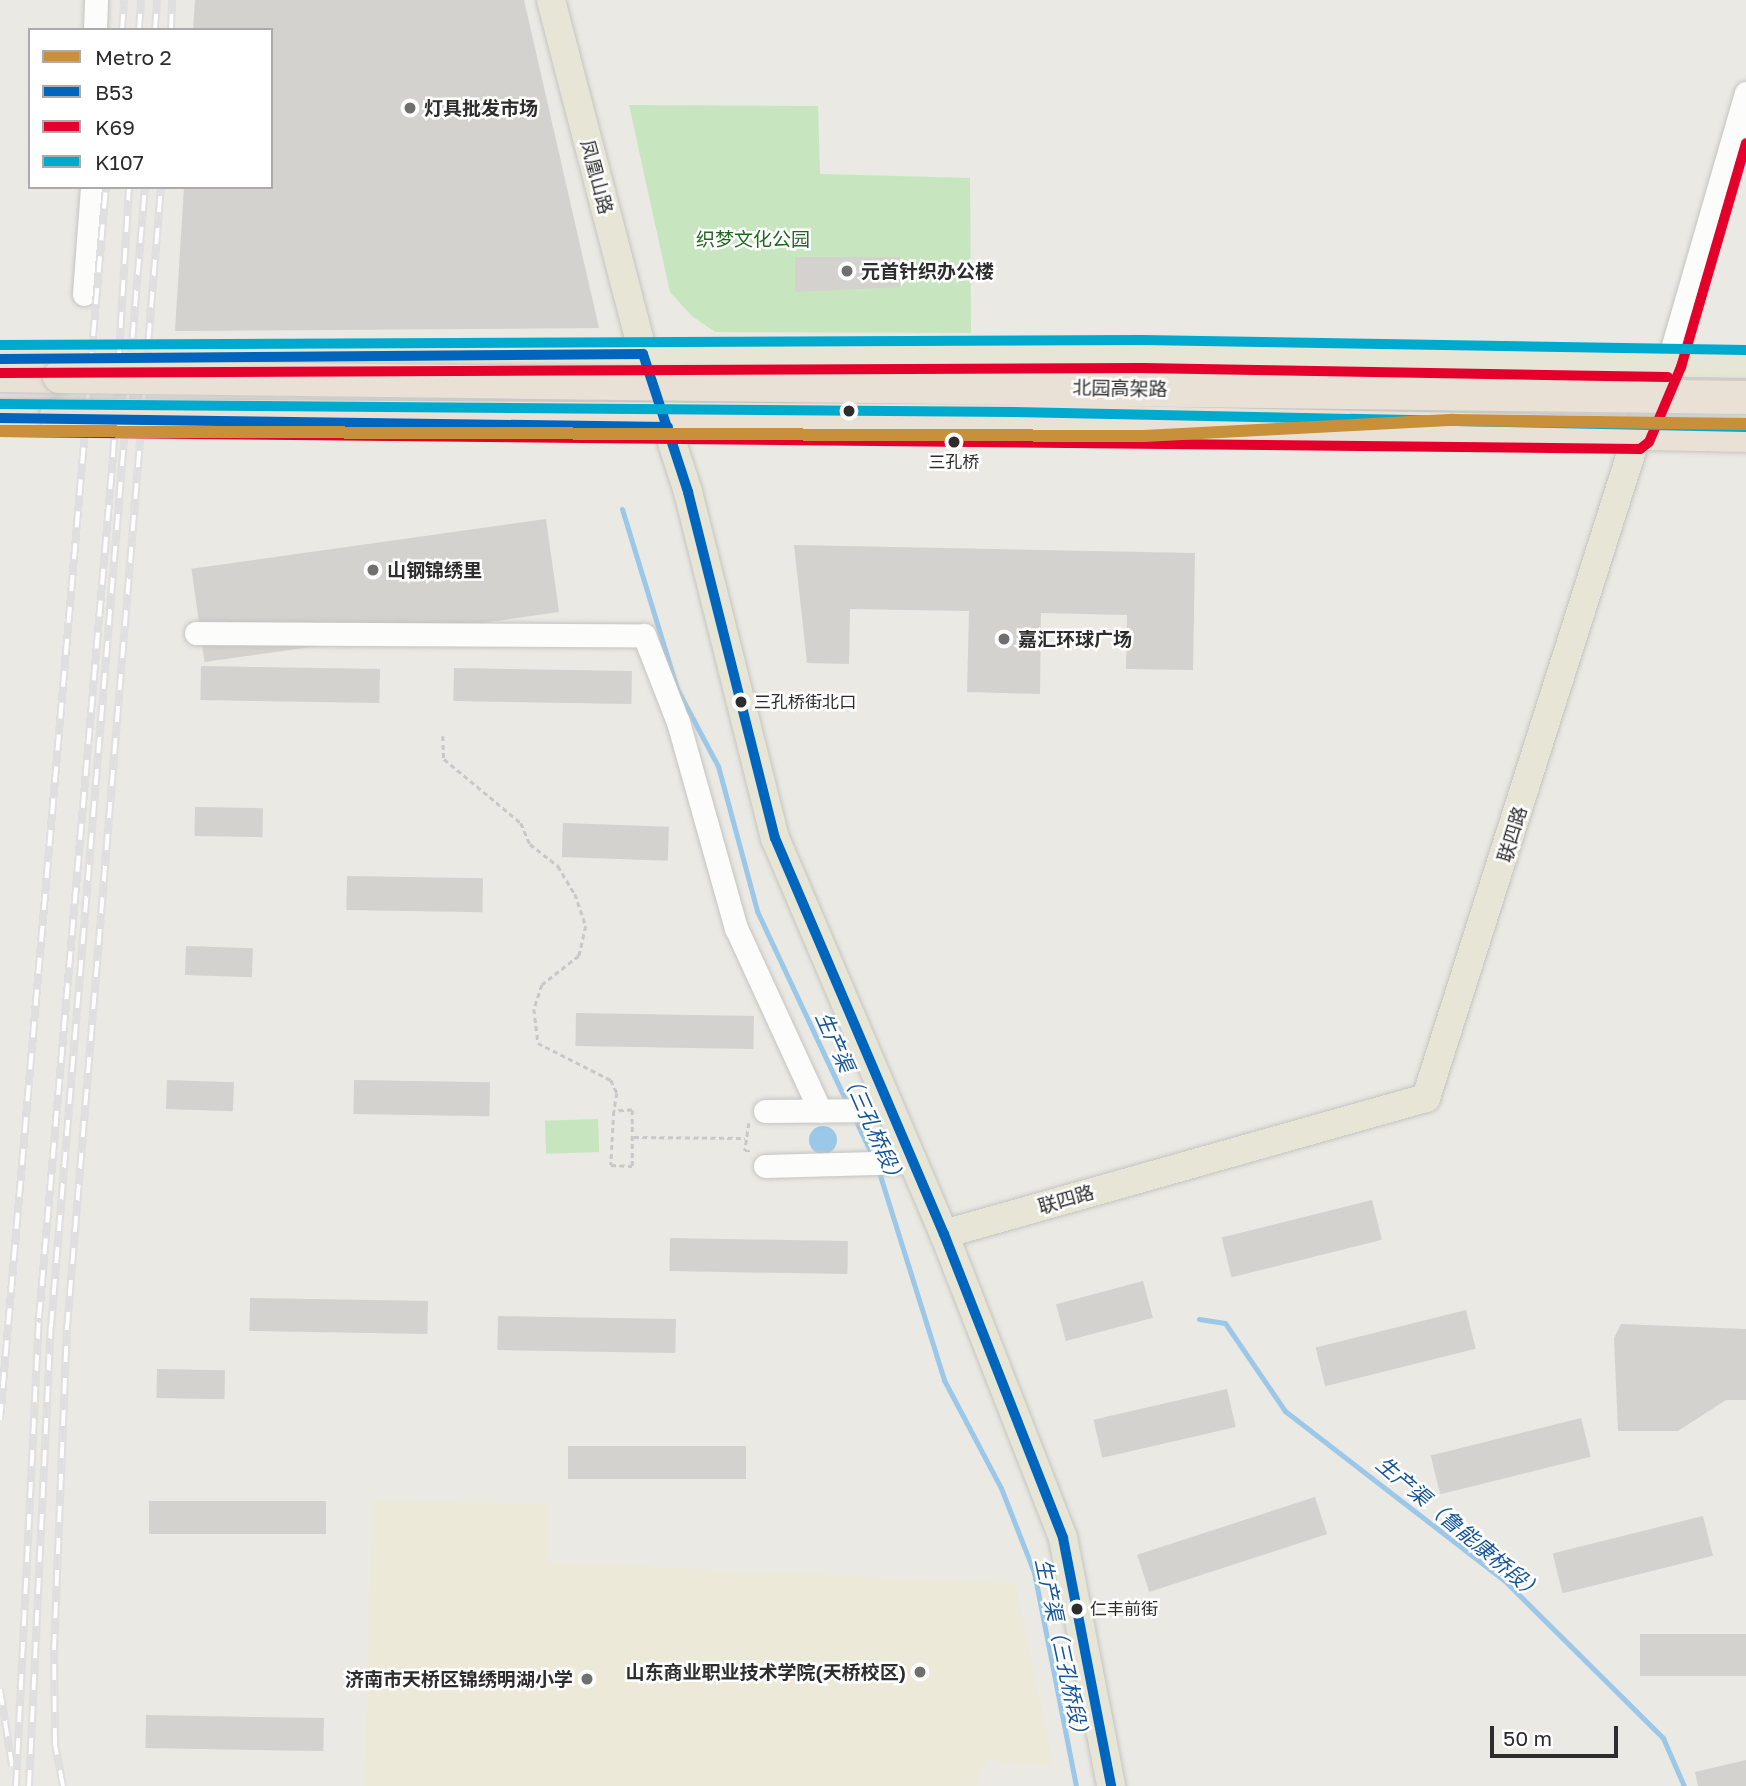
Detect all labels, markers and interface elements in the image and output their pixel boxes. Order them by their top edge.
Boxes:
legend [28,28,273,189]
text: Metro 2 [95,44,172,70]
text: B53 [95,79,134,105]
place label: 灯具批发市场 [424,97,538,119]
marker: 灯具批发市场 [402,100,418,116]
text: K69 [95,114,135,140]
street label: 凤凰山路 [576,137,618,217]
text: K107 [95,149,144,175]
park label: 织梦文化公园 [696,228,810,250]
place label: 元首针织办公楼 [861,260,994,282]
marker: 元首针织办公楼 [839,263,855,279]
street label: 北园高架路 [1072,376,1168,400]
unlabelled marker [842,404,856,418]
marker: 三孔桥 [947,435,961,449]
place label: 三孔桥 [929,452,979,472]
place label: 山钢锦绣里 [387,559,482,581]
marker: 山钢锦绣里 [365,562,381,578]
place label: 嘉汇环球广场 [1018,628,1132,650]
marker: 嘉汇环球广场 [996,631,1012,647]
place label: 三孔桥街北口 [754,692,856,712]
marker: 三孔桥街北口 [734,695,748,709]
street label: 联四路 [1493,803,1531,865]
water label: 生产渠（三孔桥段） [811,1008,911,1190]
street label: 联四路 [1035,1180,1097,1218]
water label: 生产渠（鲁能康桥段） [1371,1451,1549,1605]
water label: 生产渠（三孔桥段） [1031,1556,1095,1746]
place label: 仁丰前街 [1090,1599,1158,1619]
marker: 仁丰前街 [1070,1602,1084,1616]
place label: 山东商业职业技术学院(天桥校区) [626,1661,906,1683]
marker: 山东商业职业技术学院(天桥校区) [912,1664,928,1680]
place label: 济南市天桥区锦绣明湖小学 [345,1668,573,1690]
marker: 济南市天桥区锦绣明湖小学 [579,1671,595,1687]
scale bar [1494,1712,1622,1756]
text: 50 m [1503,1725,1552,1751]

